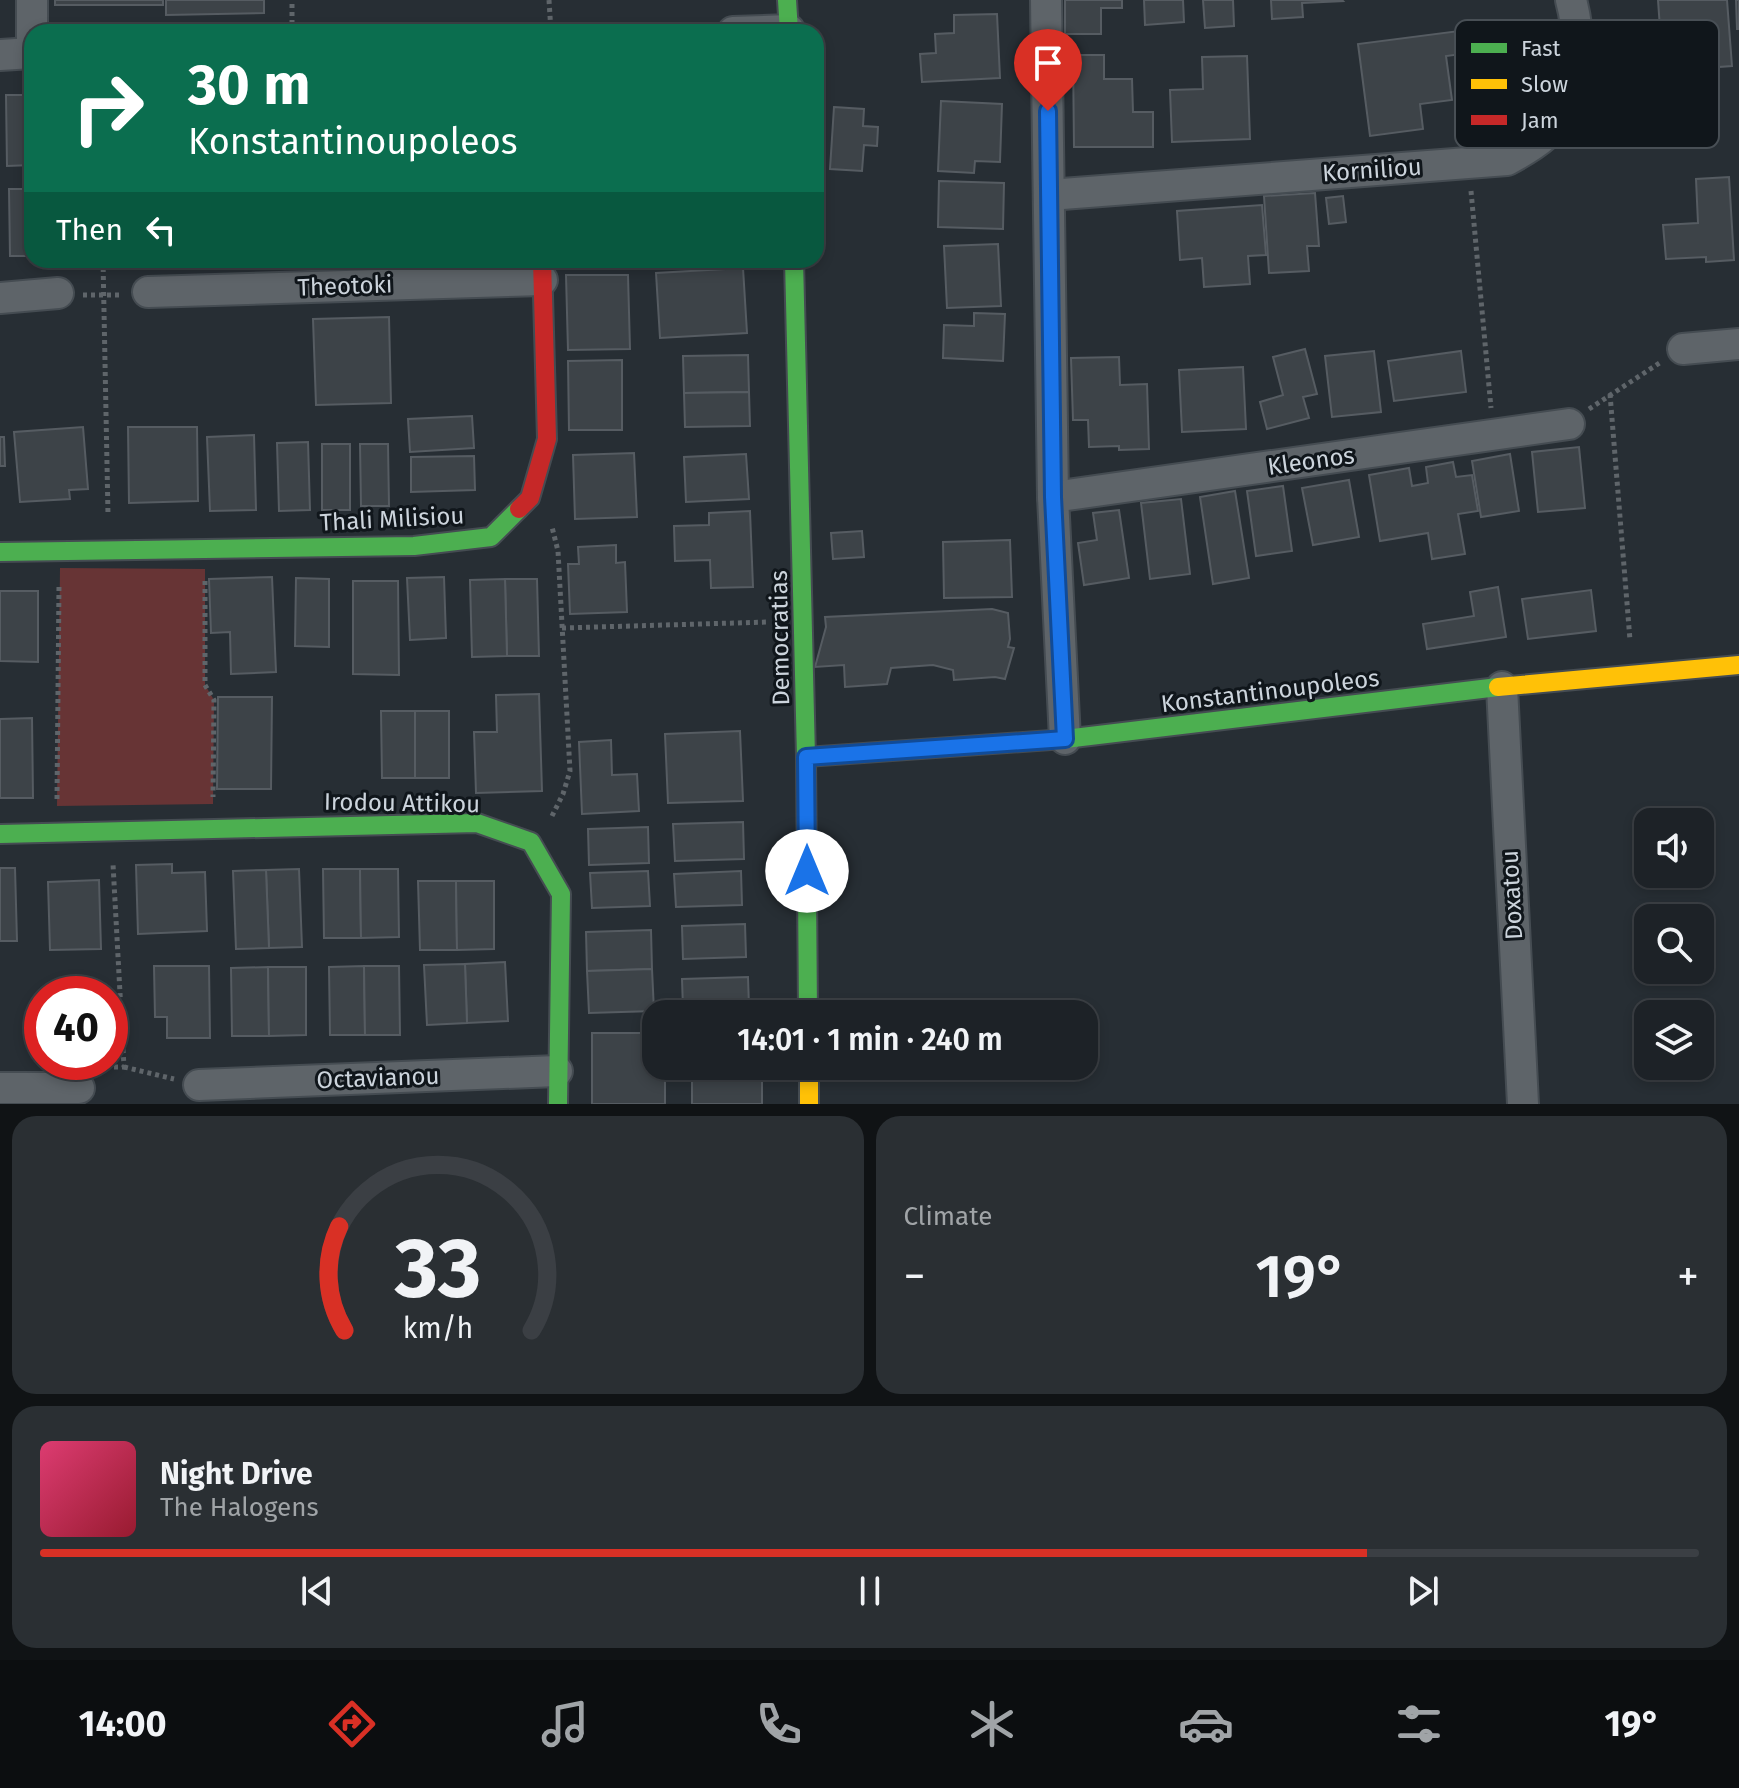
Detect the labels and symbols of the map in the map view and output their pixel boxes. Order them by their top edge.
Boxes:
legend [1455,20,1719,148]
pin [1014,29,1082,111]
text: Fast [1521,35,1561,62]
text: Slow [1521,71,1568,98]
text: Jam [1521,107,1559,134]
street label: Korniliou [1321,153,1423,187]
street label: Theotoki [297,270,393,302]
street label: Kleonos [1266,441,1356,481]
street label: Thali Milisiou [319,501,465,537]
street label: Democratias [765,570,795,706]
street label: Konstantinoupoleos [1159,664,1381,718]
street label: Irodou Attikou [324,788,480,818]
position arrow [765,829,849,913]
street label: Doxatou [1496,849,1528,941]
speed limit sign: 40 [24,976,128,1080]
street label: Octavianou [316,1062,440,1094]

